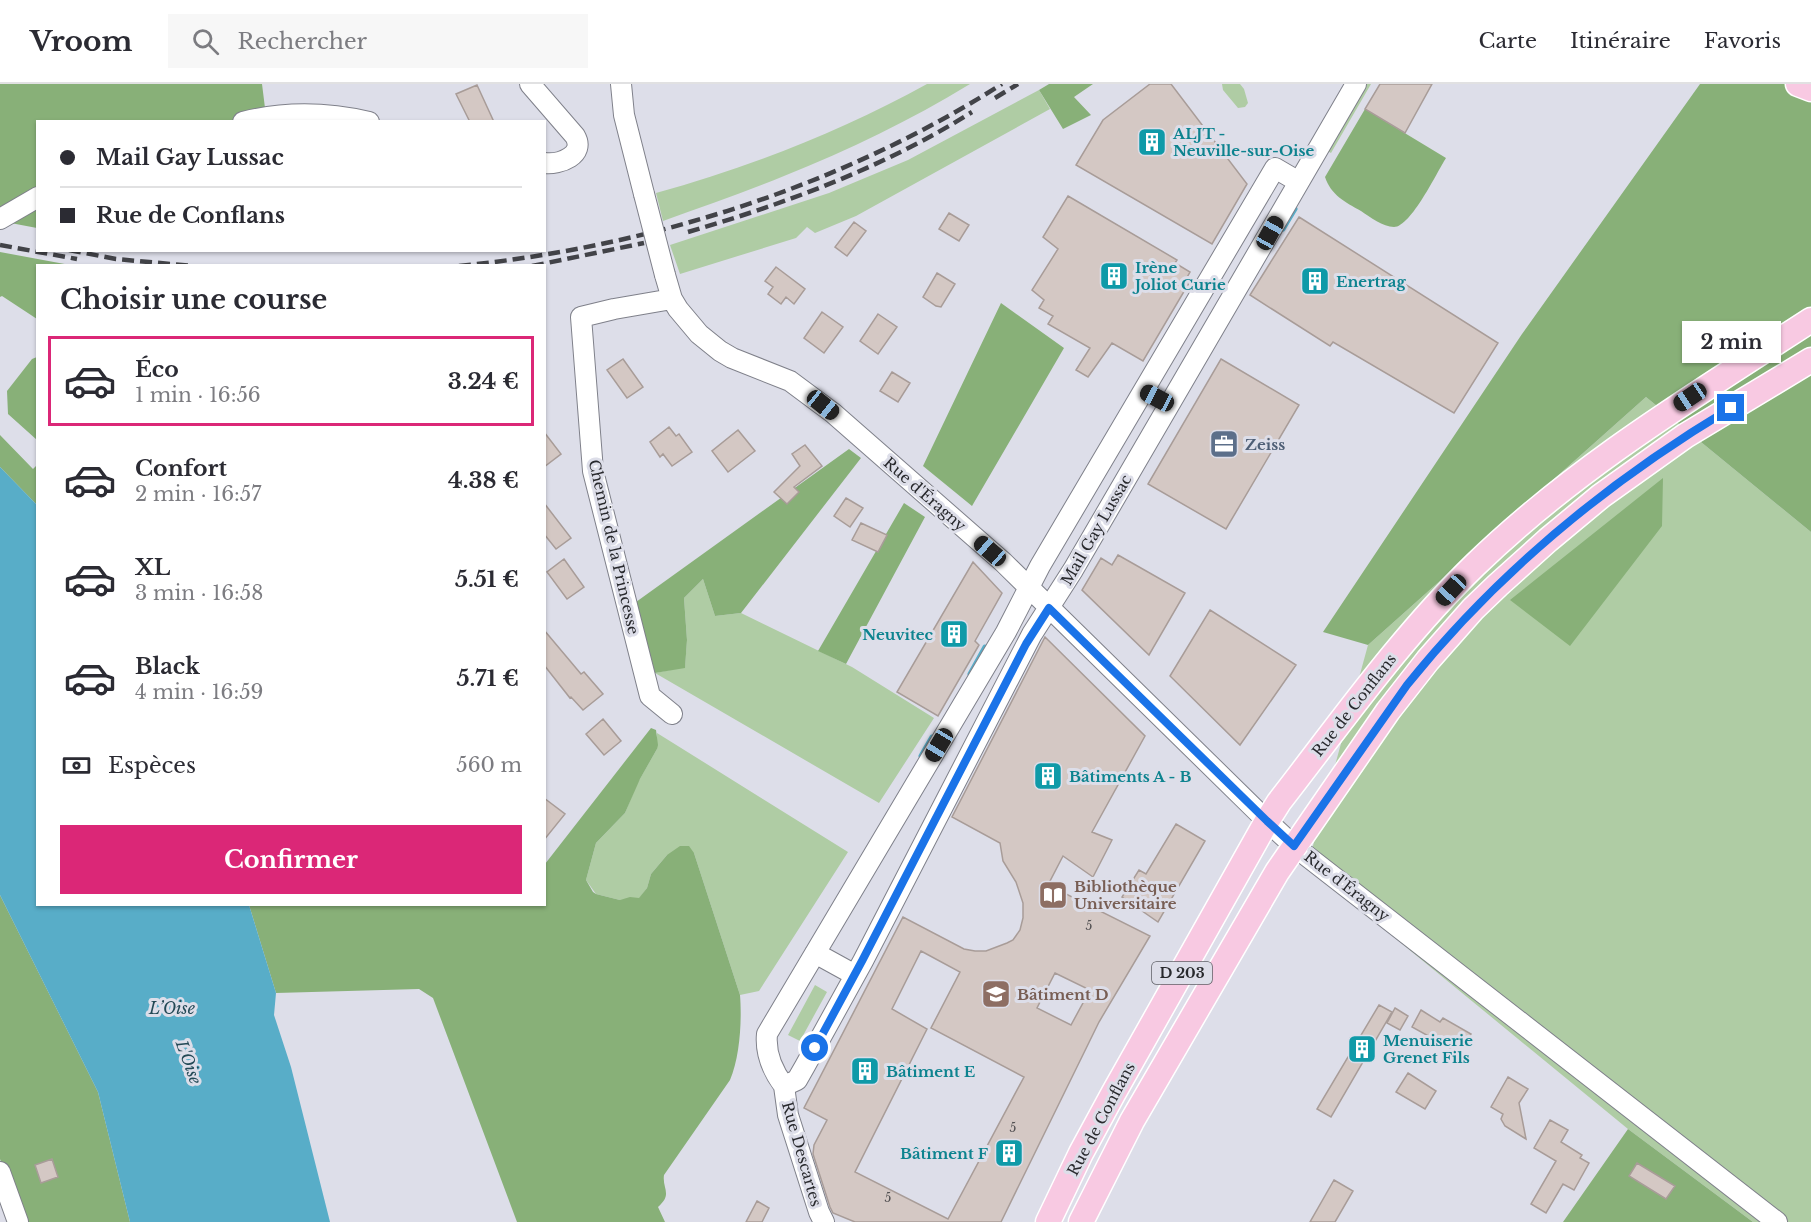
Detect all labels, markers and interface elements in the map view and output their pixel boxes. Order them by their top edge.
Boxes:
search box [168,14,588,68]
text: Vroom [30,24,132,59]
icon: search [189,25,222,58]
text: Rechercher [237,28,367,55]
text: Carte [1479,28,1537,54]
text: Itinéraire [1570,28,1671,54]
text: Favoris [1704,28,1781,54]
place label: ALJT - Neuville-sur-Oise [1172,124,1314,160]
building icon: ALJT - Neuville-sur-Oise [1136,126,1168,158]
text: Mail Gay Lussac [96,144,284,171]
text: Rue de Conflans [96,202,285,229]
car [1253,213,1287,253]
place label: Irène Joliot Curie [1132,258,1226,294]
building icon: Irène Joliot Curie [1098,260,1130,292]
building icon: Enertrag [1299,265,1331,297]
place label: Enertrag [1336,272,1406,291]
text: Choisir une course [60,283,327,316]
callout: 2 min [1682,321,1780,363]
text: 2 min [1700,330,1763,354]
icon: car [63,354,117,408]
text: Éco [135,356,179,383]
text: 3.24 € [448,368,519,395]
car [1670,379,1710,415]
car [1137,382,1177,414]
text: 1 min · 16:56 [135,383,261,407]
car [803,387,843,423]
route end [1717,394,1744,421]
office icon: Zeiss [1208,428,1240,460]
place label: Zeiss [1245,435,1285,454]
icon: car [63,453,117,507]
street label: Rue d'Éragny [880,453,970,535]
text: Confort [135,455,227,482]
street label: Chemin de la Princesse [585,458,643,636]
text: 4.38 € [448,467,519,494]
street label: Mail Gay Lussac [1057,471,1135,589]
text: 2 min · 16:57 [135,482,261,506]
car [971,532,1009,570]
icon: car [63,552,117,606]
text: XL [135,554,170,581]
text: 5.51 € [455,566,519,593]
car [1432,571,1470,609]
text: 3 min · 16:58 [135,581,263,605]
building icon: Neuvitec [938,618,970,650]
place label: Neuvitec [862,625,934,644]
street label: Rue de Conflans [1308,650,1400,760]
icon: car [63,651,117,705]
text: Black [135,653,200,680]
text: 5.71 € [456,665,519,692]
text: 4 min · 16:59 [135,680,263,704]
car [922,725,956,765]
icon: cash [60,749,93,782]
text: Espèces [108,752,196,779]
text: 560 m [456,753,522,777]
building icon: Bâtiments A - B [1032,760,1064,792]
place label: Bâtiments A - B [1069,767,1191,786]
button: Confirmer [60,825,522,894]
street label: Rue d'Éragny [1301,847,1394,925]
place label: Bibliothèque Universitaire [1074,877,1177,913]
library icon: Bibliothèque Universitaire [1037,879,1069,911]
house number: 5 [1086,918,1093,933]
road number: D 203 [1152,962,1212,984]
school or university icon: Bâtiment D [980,978,1012,1010]
place label: Bâtiment D [1017,985,1109,1004]
water label: L’Oise [148,998,196,1018]
place label: Menuiserie Grenet Fils [1383,1031,1473,1067]
building icon: Menuiserie Grenet Fils [1346,1033,1378,1065]
route start [801,1034,828,1061]
water label: L'Oise [172,1036,206,1087]
building icon: Bâtiment E [849,1055,881,1087]
street label: Rue de Conflans [1063,1059,1139,1179]
place label: Bâtiment E [886,1062,975,1081]
street label: Rue Descartes [778,1099,826,1209]
house number: 5 [1010,1120,1017,1135]
building icon: Bâtiment F [993,1137,1025,1169]
place label: Bâtiment F [900,1144,989,1163]
house number: 5 [885,1190,892,1205]

